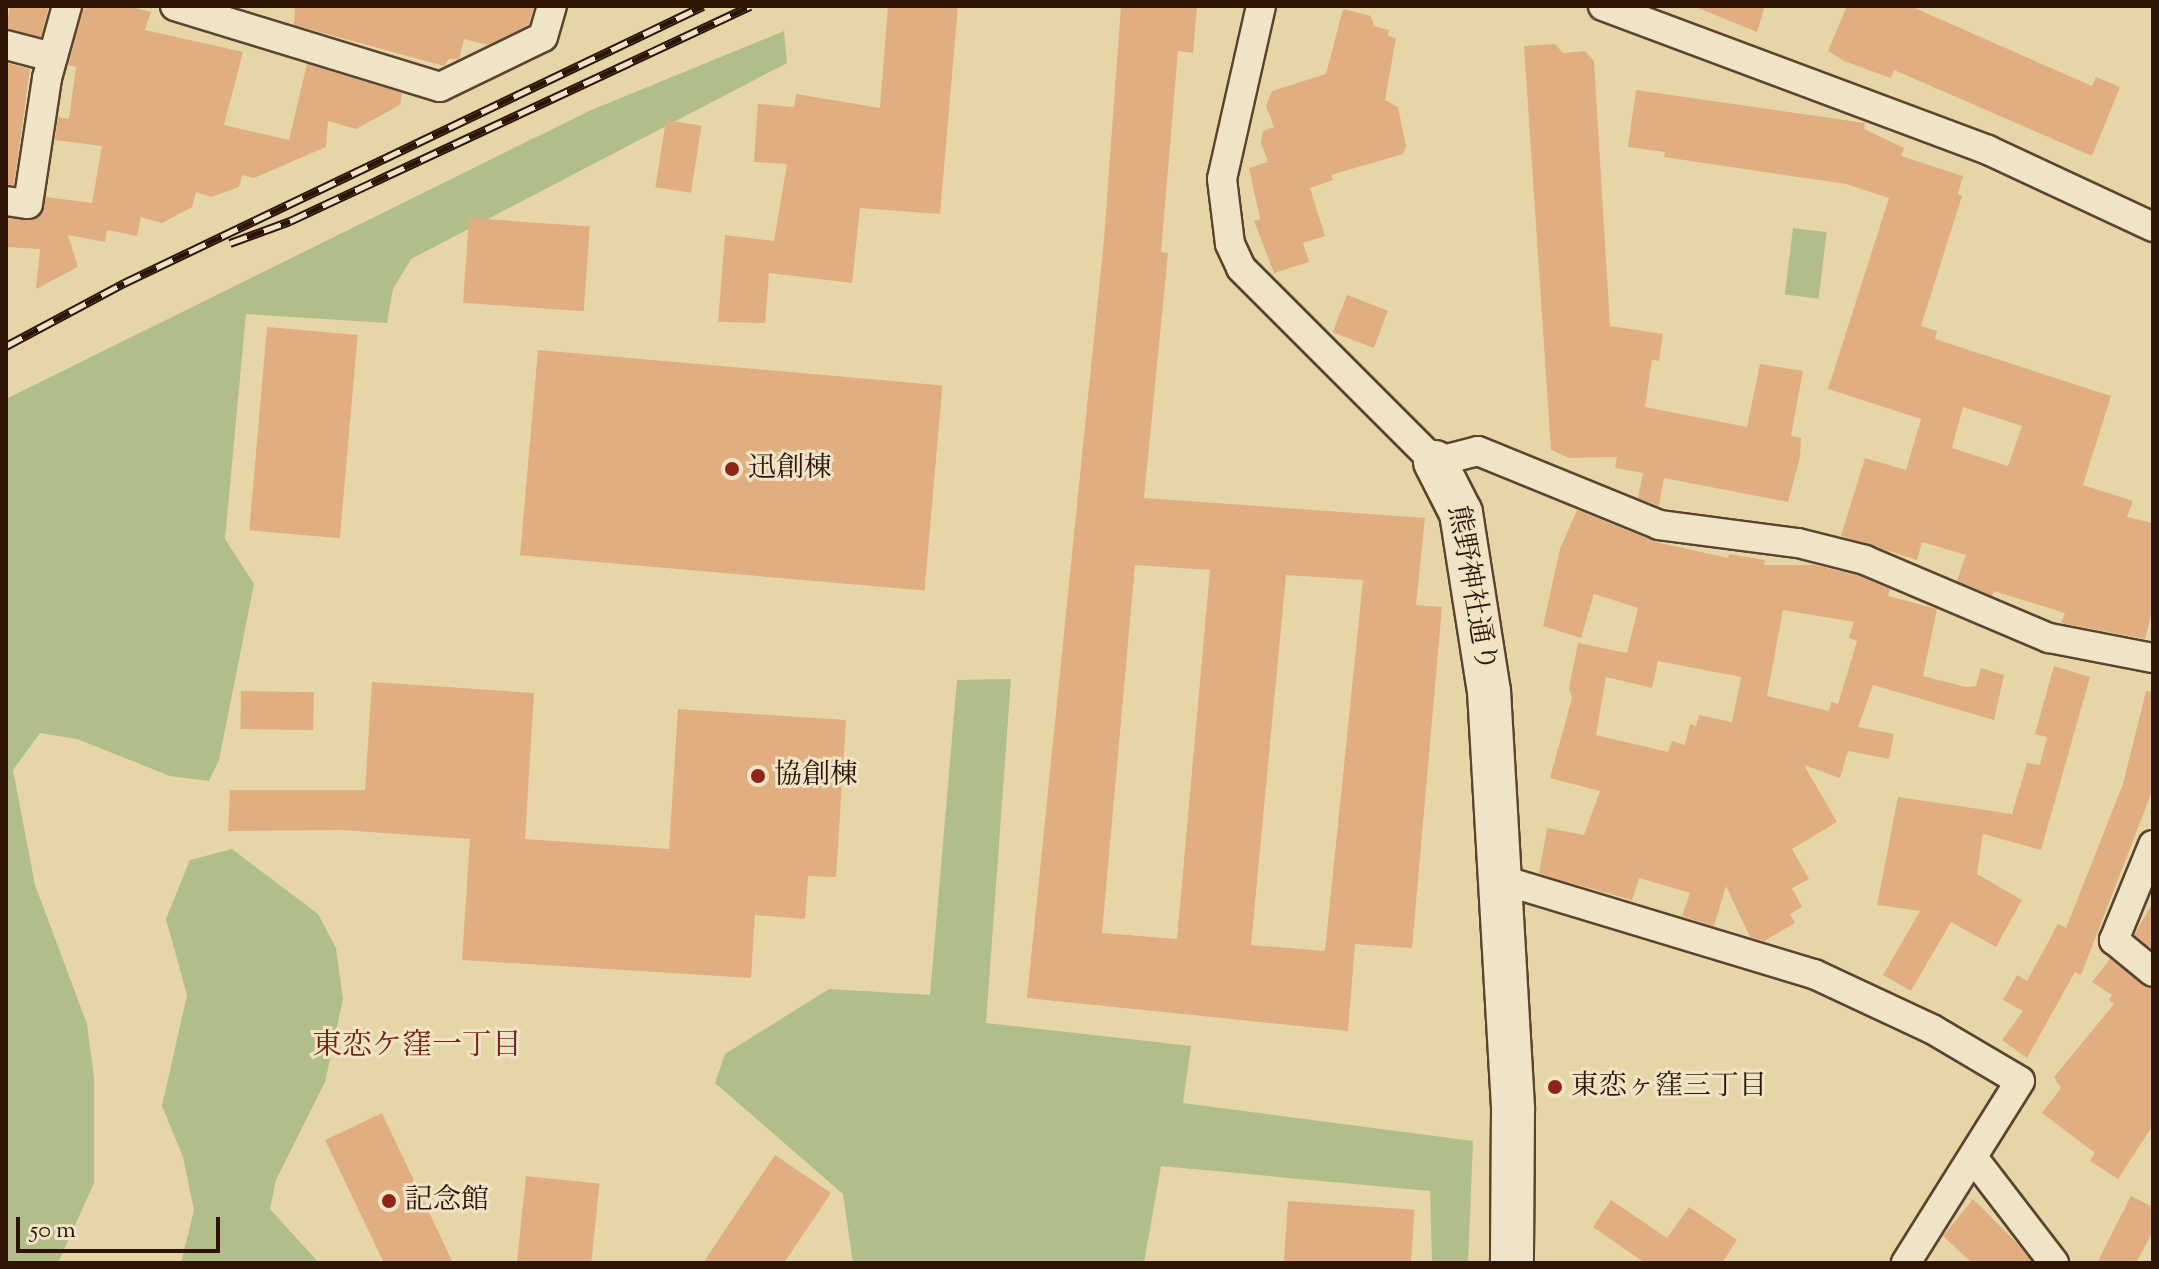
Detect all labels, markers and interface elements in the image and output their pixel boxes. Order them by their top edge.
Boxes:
place label: 迅創棟 [748,452,832,486]
marker: 迅創棟 [723,460,741,478]
street label: 熊野神社通り [1440,503,1502,675]
place label: 協創棟 [774,759,858,793]
marker: 協創棟 [749,767,767,785]
district label: 東恋ケ窪一丁目 [312,1029,522,1065]
place label: 東恋ヶ窪三丁目 [1571,1070,1767,1104]
marker: 東恋ヶ窪三丁目 [1546,1078,1564,1096]
place label: 記念館 [405,1184,489,1218]
marker: 記念館 [380,1192,398,1210]
scale bar [20,1201,224,1251]
text: 50 m [30,1214,76,1248]

